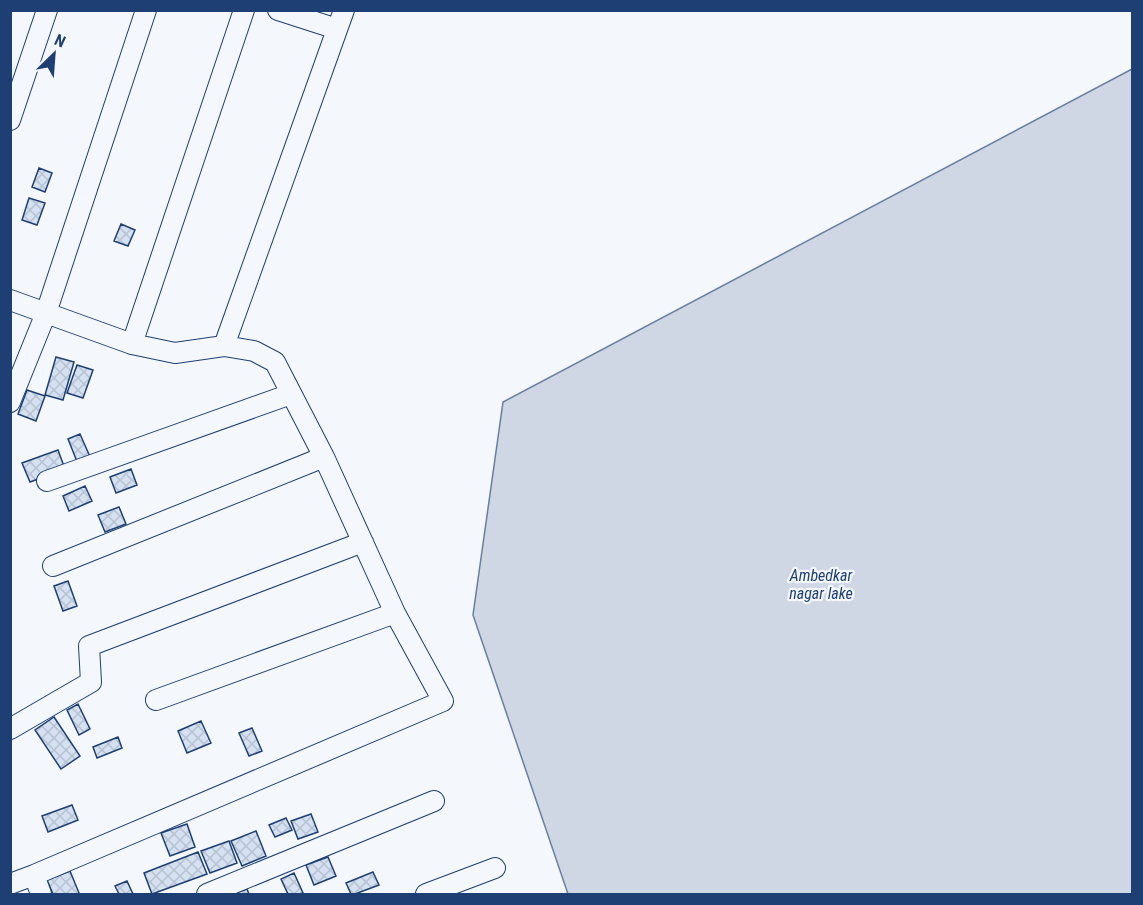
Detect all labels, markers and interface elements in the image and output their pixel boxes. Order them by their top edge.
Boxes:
north arrow [24,24,84,84]
text: N [52,30,69,52]
water label: Ambedkar nagar lake [789,566,853,603]

